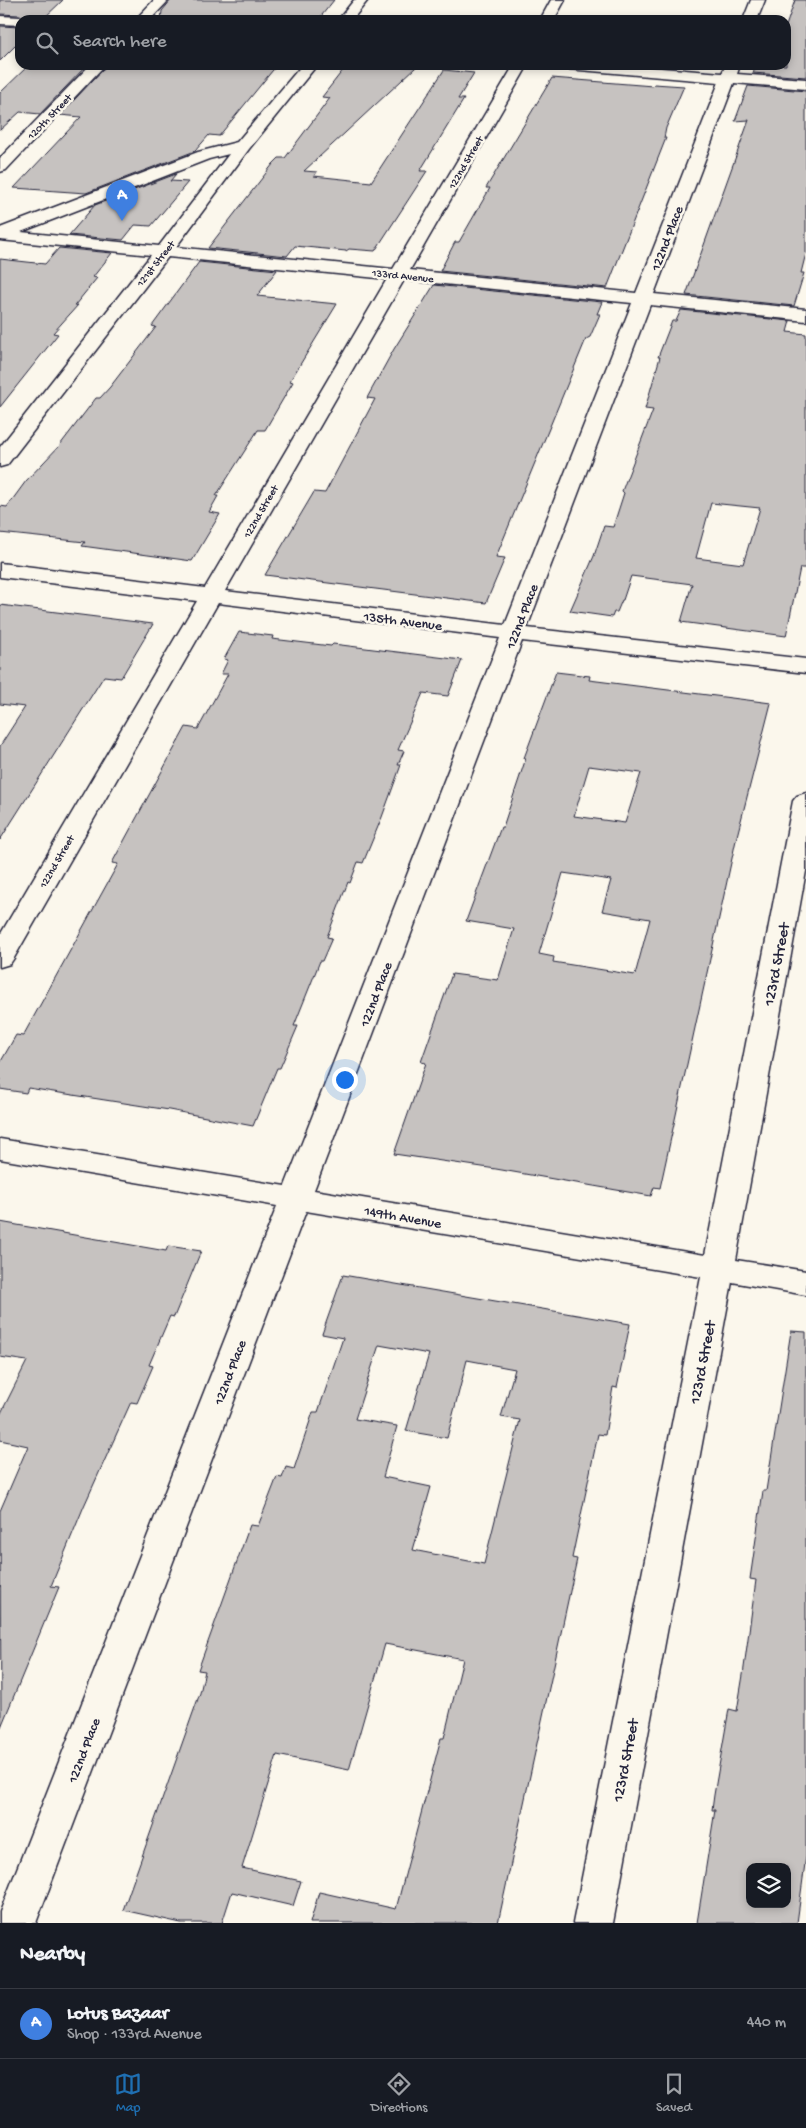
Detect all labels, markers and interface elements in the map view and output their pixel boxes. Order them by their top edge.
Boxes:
search box [15,15,791,70]
icon: search [33,29,61,57]
text: Search here [73,31,167,54]
street label: 120th Street [25,91,76,143]
street label: 122nd Street [446,133,487,192]
pin: A [106,180,138,221]
street label: 122nd Place [648,203,689,275]
street label: 121st Street [134,238,179,290]
street label: 133rd Avenue [370,268,435,286]
street label: 122nd Street [241,482,282,541]
street label: 122nd Place [503,581,544,653]
street label: 135th Avenue [361,609,444,636]
street label: 122nd Street [37,832,78,891]
street label: 123rd Street [761,920,796,1009]
street label: 122nd Place [357,959,398,1031]
your location [332,1067,358,1093]
street label: 149th Avenue [362,1203,443,1234]
street label: 123rd Street [687,1318,722,1407]
street label: 122nd Place [211,1337,252,1409]
street label: 122nd Place [65,1715,106,1787]
street label: 123rd Street [610,1716,645,1805]
map controls [746,1863,791,1908]
button: layers [746,1863,791,1908]
text: Nearby [20,1943,85,1968]
text: Lotus Bazaar [67,2003,168,2026]
text: A [31,2014,41,2033]
text: 440 m [747,2014,786,2033]
text: Shop · 133rd Avenue [67,2026,202,2045]
tab: Map [114,2070,142,2117]
tab: Directions [371,2070,428,2117]
tab: Saved [656,2070,692,2117]

